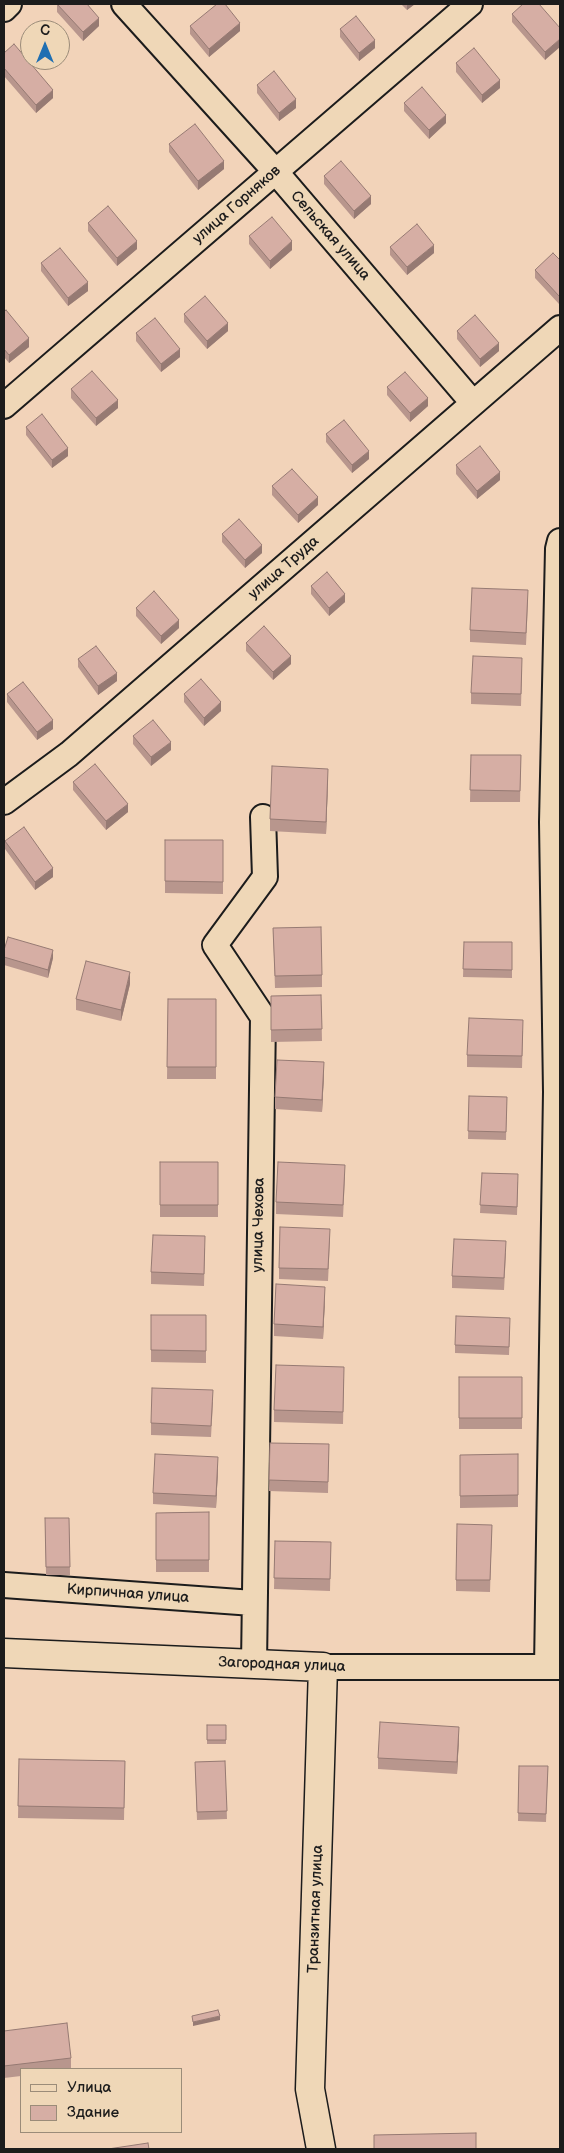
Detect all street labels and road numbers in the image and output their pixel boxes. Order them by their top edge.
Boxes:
street label: улица Горняков [189,162,285,248]
street label: Сельская улица [286,188,374,284]
street label: улица Труда [245,532,323,604]
street label: улица Чехова [249,1177,269,1273]
street label: Кирпичная улица [66,1581,190,1607]
street label: Загородная улица [218,1654,346,1676]
street label: Транзитная улица [305,1845,327,1973]

